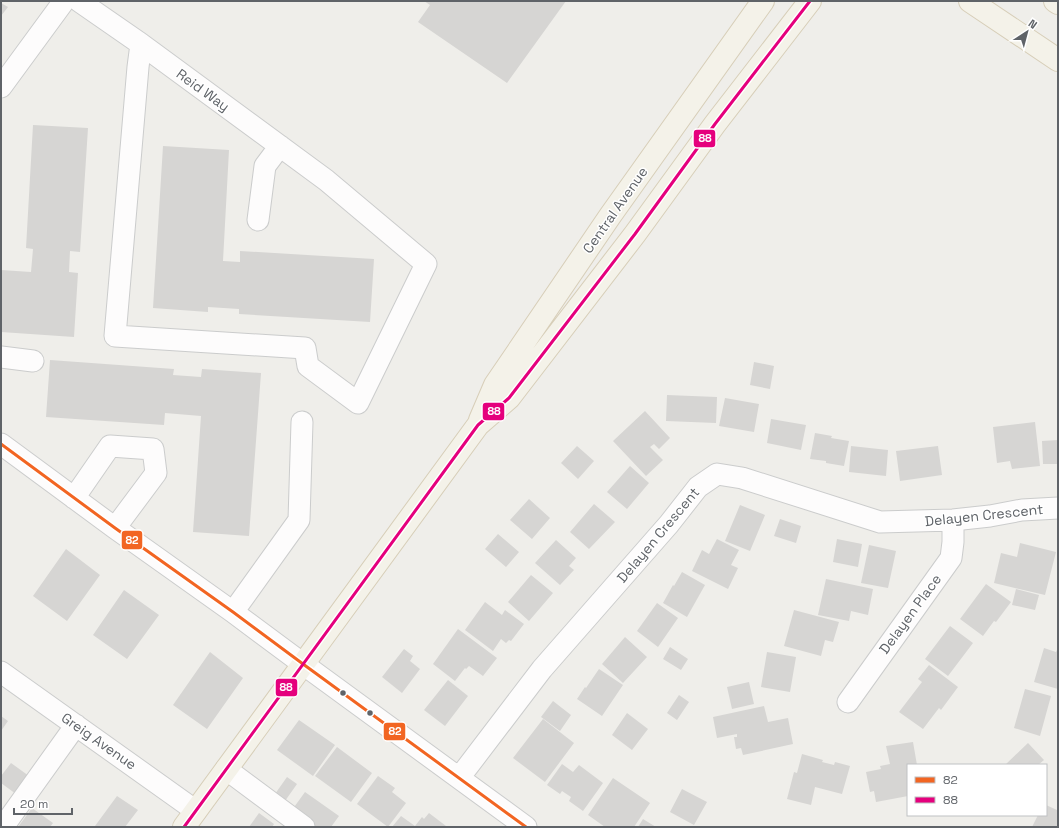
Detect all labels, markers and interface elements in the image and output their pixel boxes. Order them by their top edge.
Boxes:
north arrow [1007,12,1047,52]
text: N [1026,16,1040,32]
street label: Reid Way [173,65,233,115]
line badge: 88 [693,129,716,148]
text: 88 [698,131,712,145]
street label: Central Avenue [579,163,651,257]
line badge: 88 [482,402,505,421]
text: 88 [487,404,501,418]
street label: Delayen Crescent [613,484,703,586]
street label: Delayen Crescent [924,500,1044,530]
line badge: 82 [121,530,143,550]
text: 82 [125,533,139,547]
street label: Delayen Place [875,571,945,657]
line badge: 88 [275,678,298,697]
text: 88 [279,680,293,694]
unlabelled marker [338,688,348,698]
street label: Greig Avenue [58,708,140,774]
unlabelled marker [365,708,375,718]
line badge: 82 [383,722,406,741]
text: 82 [388,724,402,738]
legend [907,764,1047,816]
text: 82 [943,772,958,788]
scale bar [14,790,72,816]
text: 88 [943,792,958,808]
text: 20 m [20,796,48,812]

